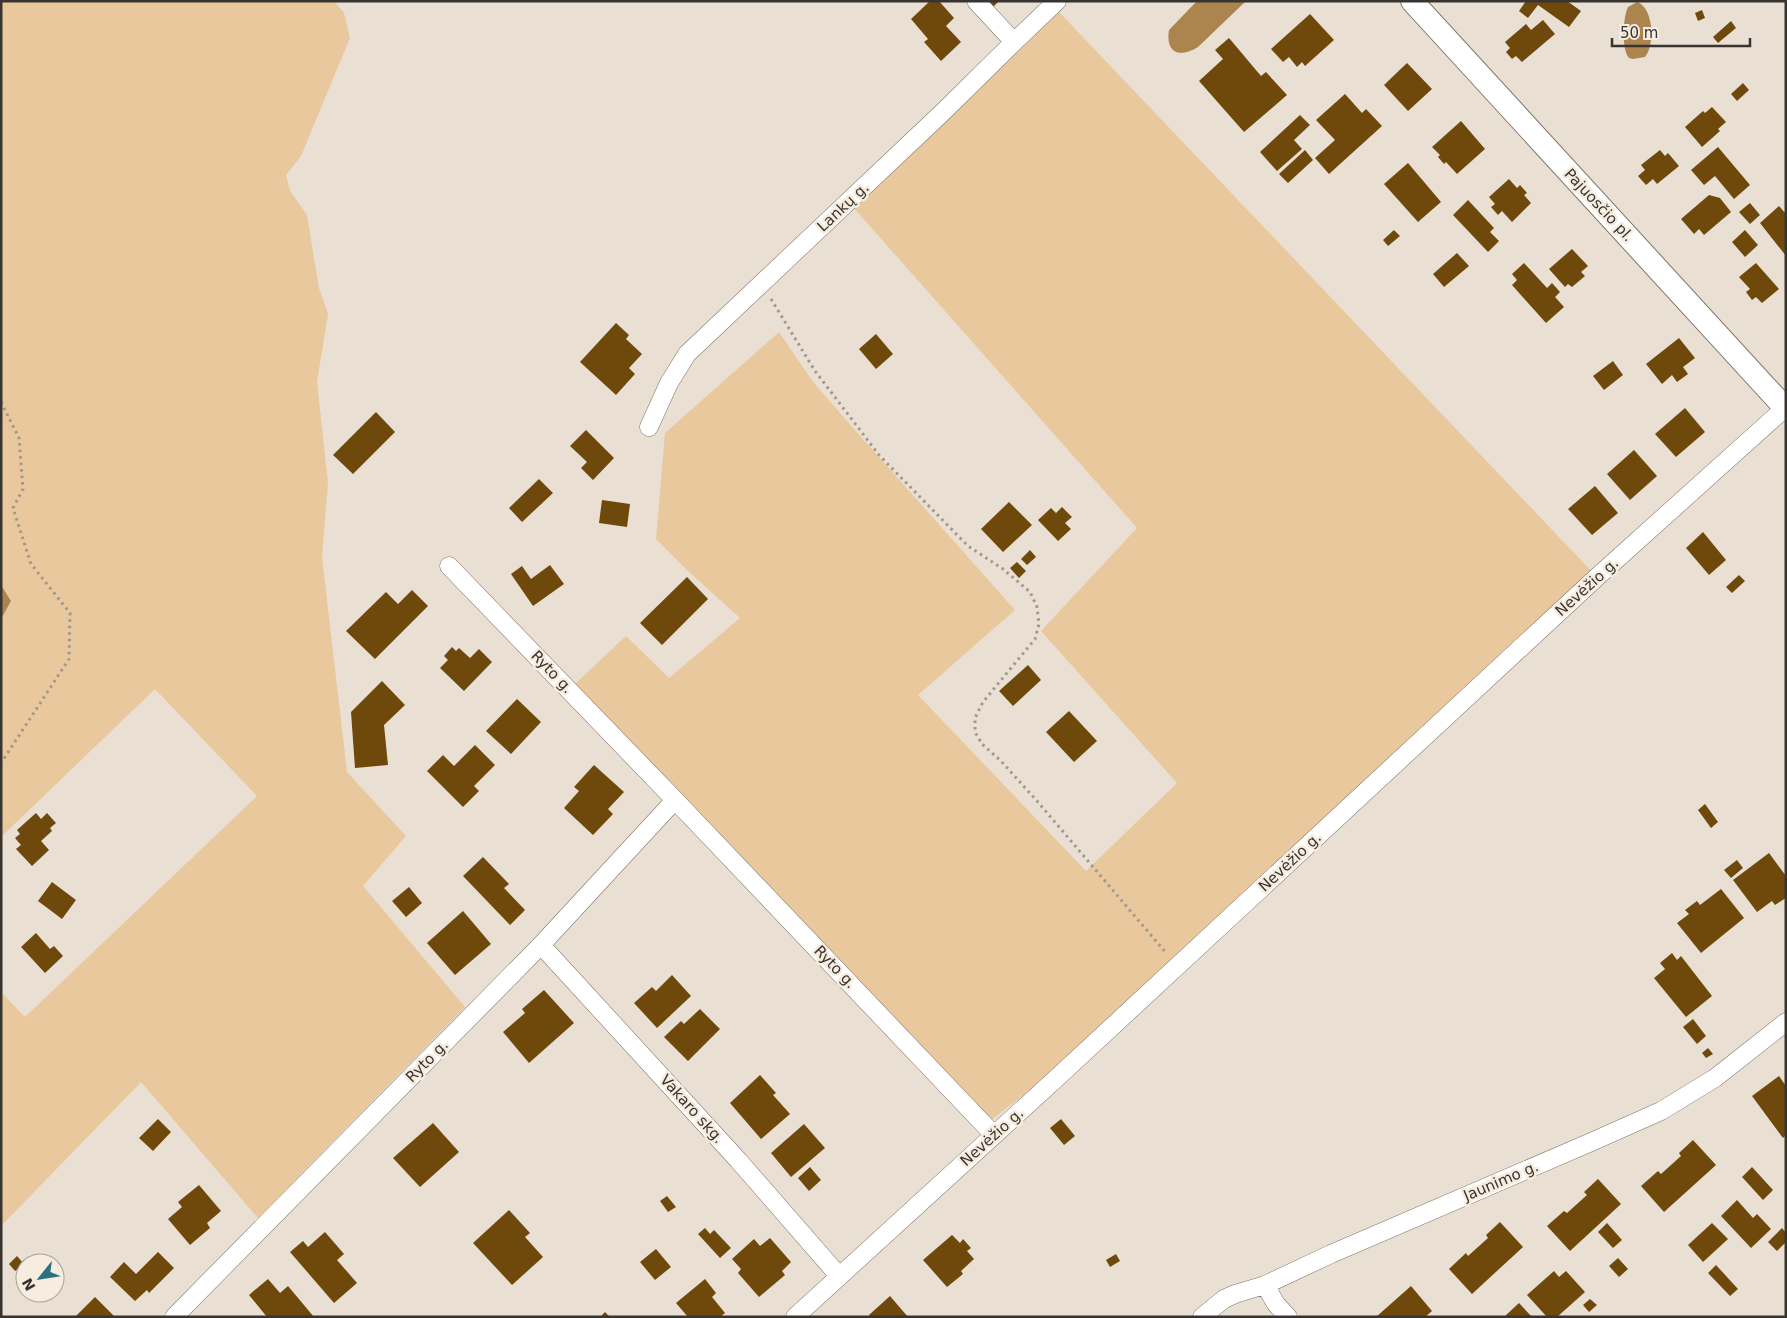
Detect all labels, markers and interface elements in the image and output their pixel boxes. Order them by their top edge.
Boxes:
scale bar [1612,15,1750,47]
text: 50 m [1620,24,1658,42]
street label: Pajuosčio pl. [1561,165,1637,245]
street label: Lankų g. [813,178,873,236]
street label: Nevėžio g. [1552,554,1622,620]
street label: Ryto g. [527,647,577,697]
street label: Nevėžio g. [1255,829,1325,895]
street label: Ryto g. [810,942,860,992]
street label: Ryto g. [402,1036,452,1086]
street label: Vakaro skg. [656,1071,728,1147]
street label: Nevėžio g. [957,1104,1027,1170]
street label: Jaunimo g. [1460,1157,1541,1205]
north arrow [15,1253,65,1303]
text: N [19,1275,39,1294]

